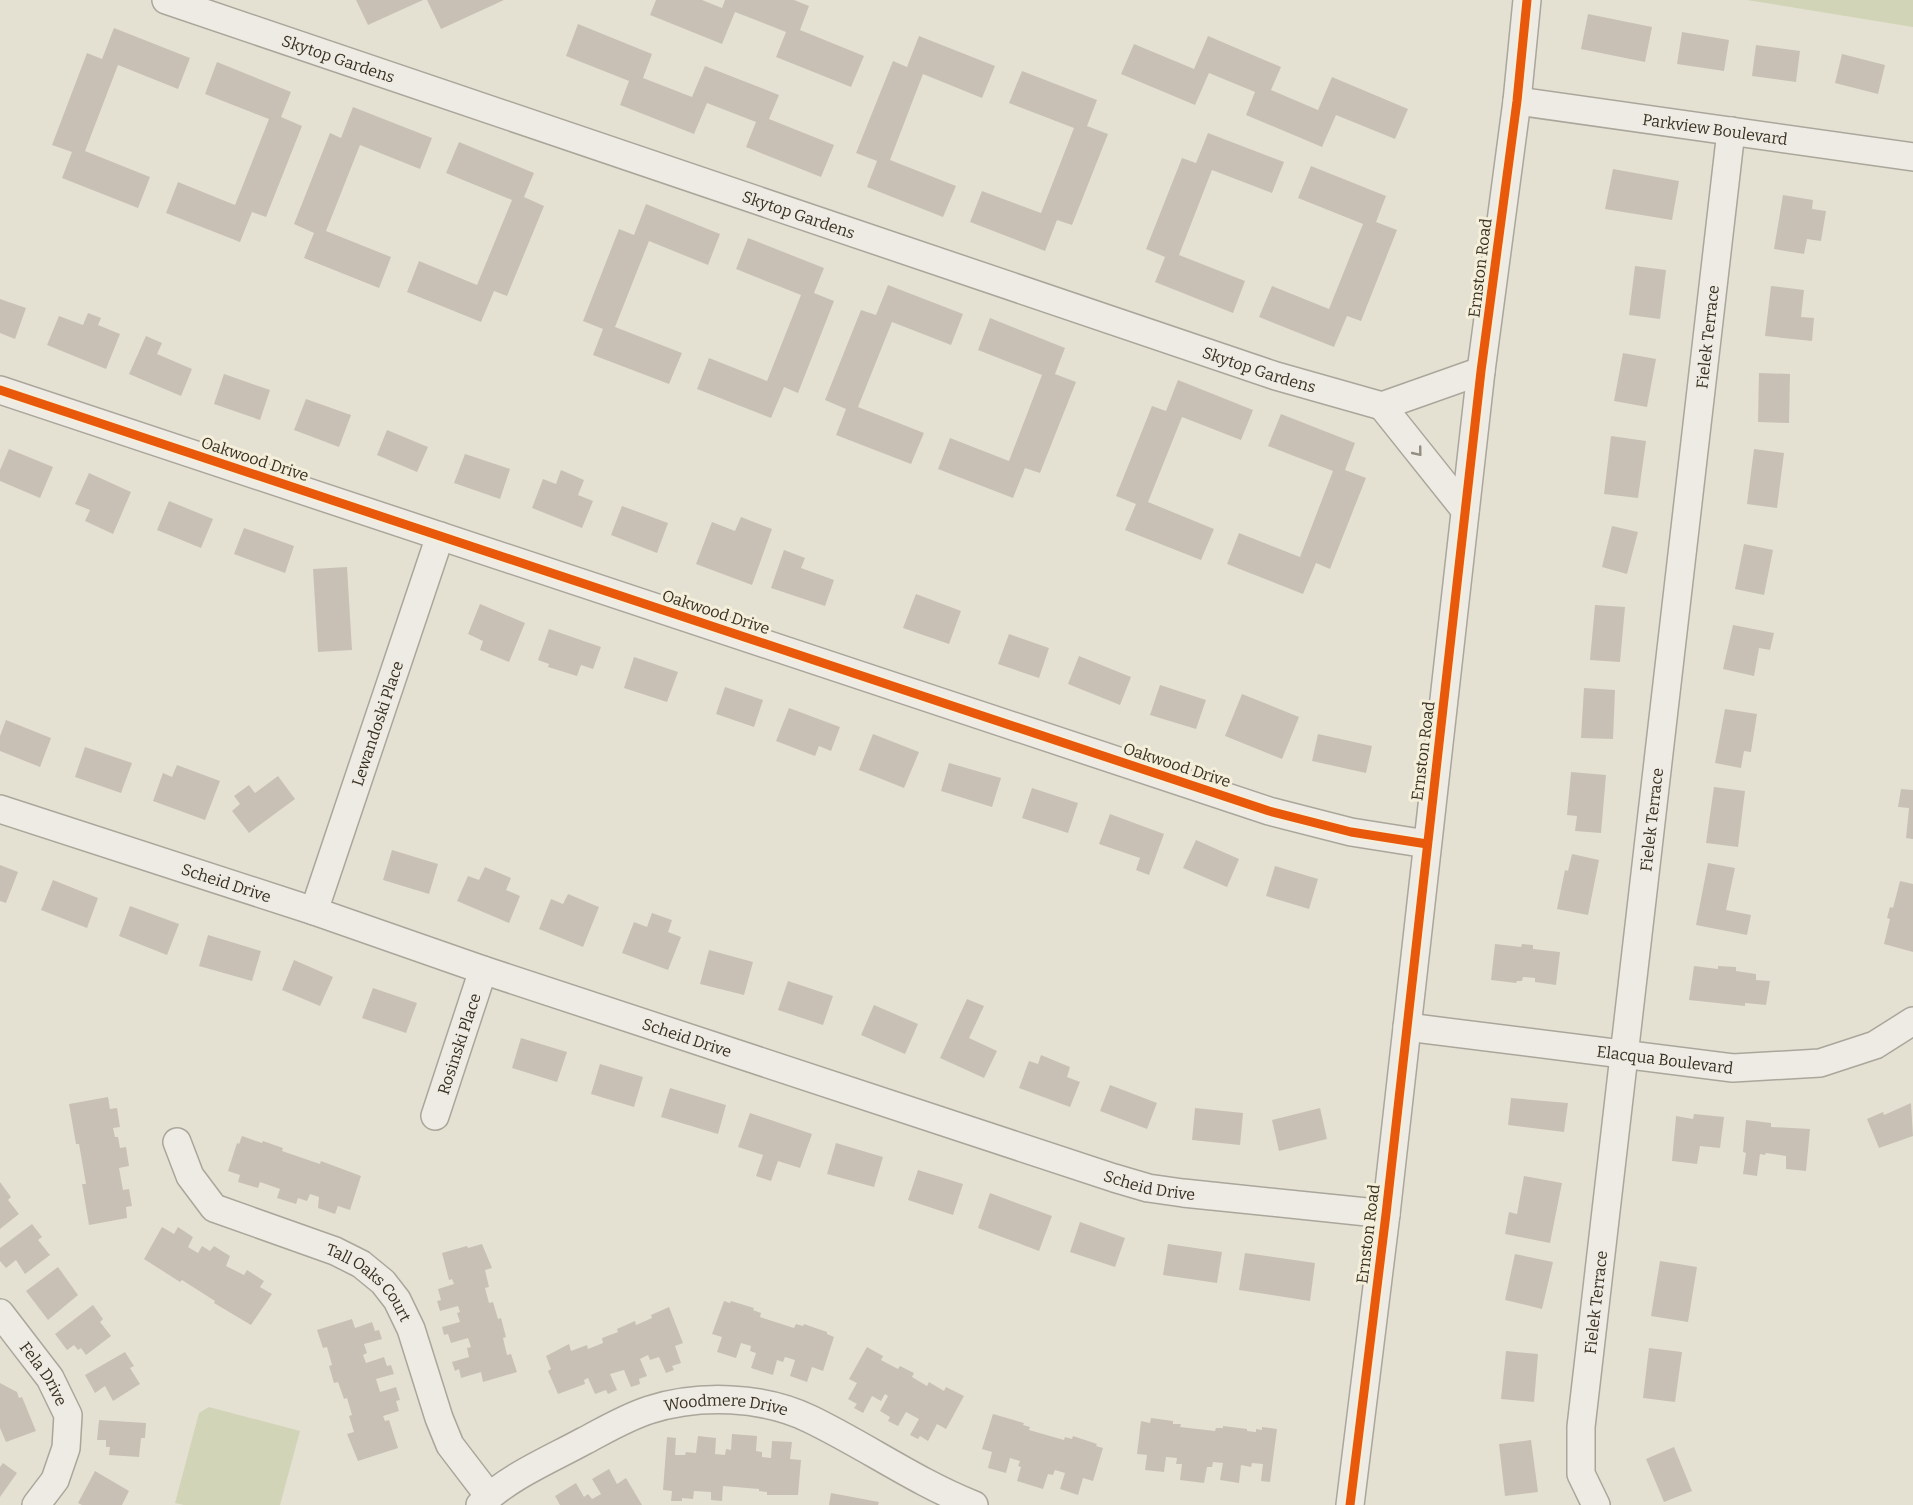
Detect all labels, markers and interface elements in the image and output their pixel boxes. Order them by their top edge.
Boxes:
street label: Skytop Gardens [280,30,397,86]
street label: Parkview Boulevard [1641,109,1789,149]
street label: Skytop Gardens [740,186,858,242]
street label: Ernston Road [1464,217,1496,319]
street label: Fielek Terrace [1692,284,1723,390]
street label: Skytop Gardens [1200,342,1318,396]
street label: Oakwood Drive [199,433,311,485]
one-way arrow [1411,445,1422,456]
street label: Oakwood Drive [660,586,772,638]
street label: Lewandoski Place [347,658,407,788]
street label: Ernston Road [1407,700,1439,802]
street label: Oakwood Drive [1121,739,1233,791]
street label: Fielek Terrace [1636,767,1667,872]
street label: Scheid Drive [179,859,274,906]
street label: Rosinski Place [433,991,484,1097]
street label: Scheid Drive [640,1014,734,1061]
street label: Elacqua Boulevard [1596,1041,1735,1078]
street label: Scheid Drive [1101,1166,1196,1204]
street label: Ernston Road [1352,1183,1384,1285]
street label: Tall Oaks Court [324,1239,415,1325]
street label: Fielek Terrace [1580,1249,1611,1355]
street label: Fela Drive [16,1338,71,1409]
street label: Woodmere Drive [662,1390,791,1419]

